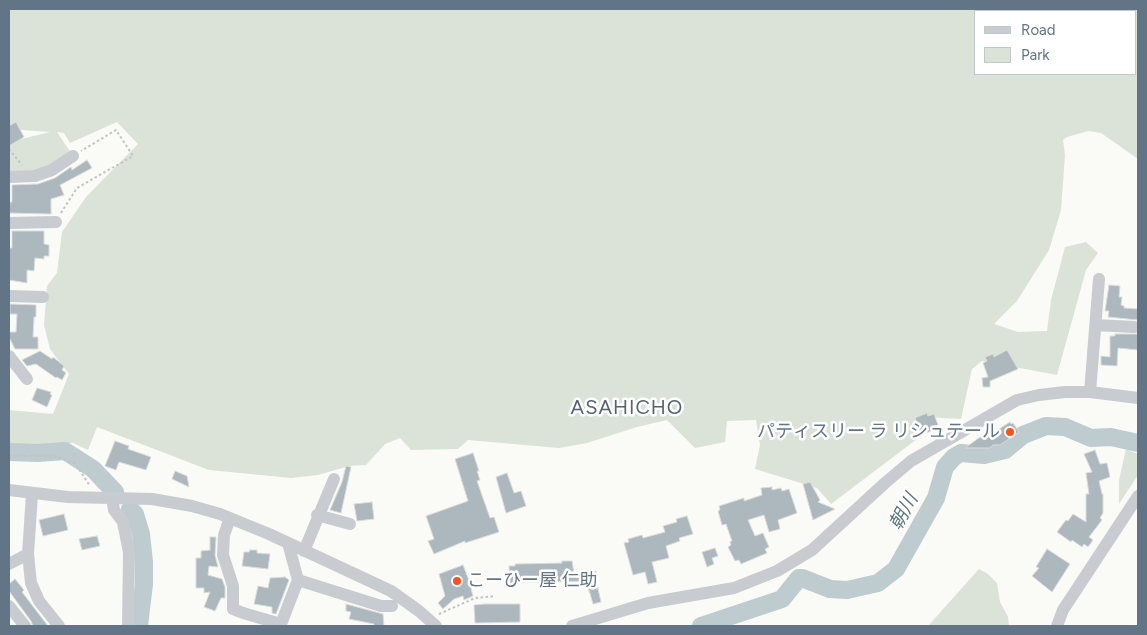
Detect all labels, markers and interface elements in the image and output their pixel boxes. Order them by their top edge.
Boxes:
legend [974,10,1137,75]
text: Road [1021,21,1056,39]
text: Park [1021,46,1050,64]
district label: ASAHICHO [570,396,684,420]
place label: パティスリー ラ リシュテール [757,421,1000,443]
marker: パティスリー ラ リシュテール [1004,426,1016,438]
water label: 朝川 [885,490,923,534]
place label: こーひー屋 仁助 [467,570,597,592]
marker: こーひー屋 仁助 [451,575,463,587]

